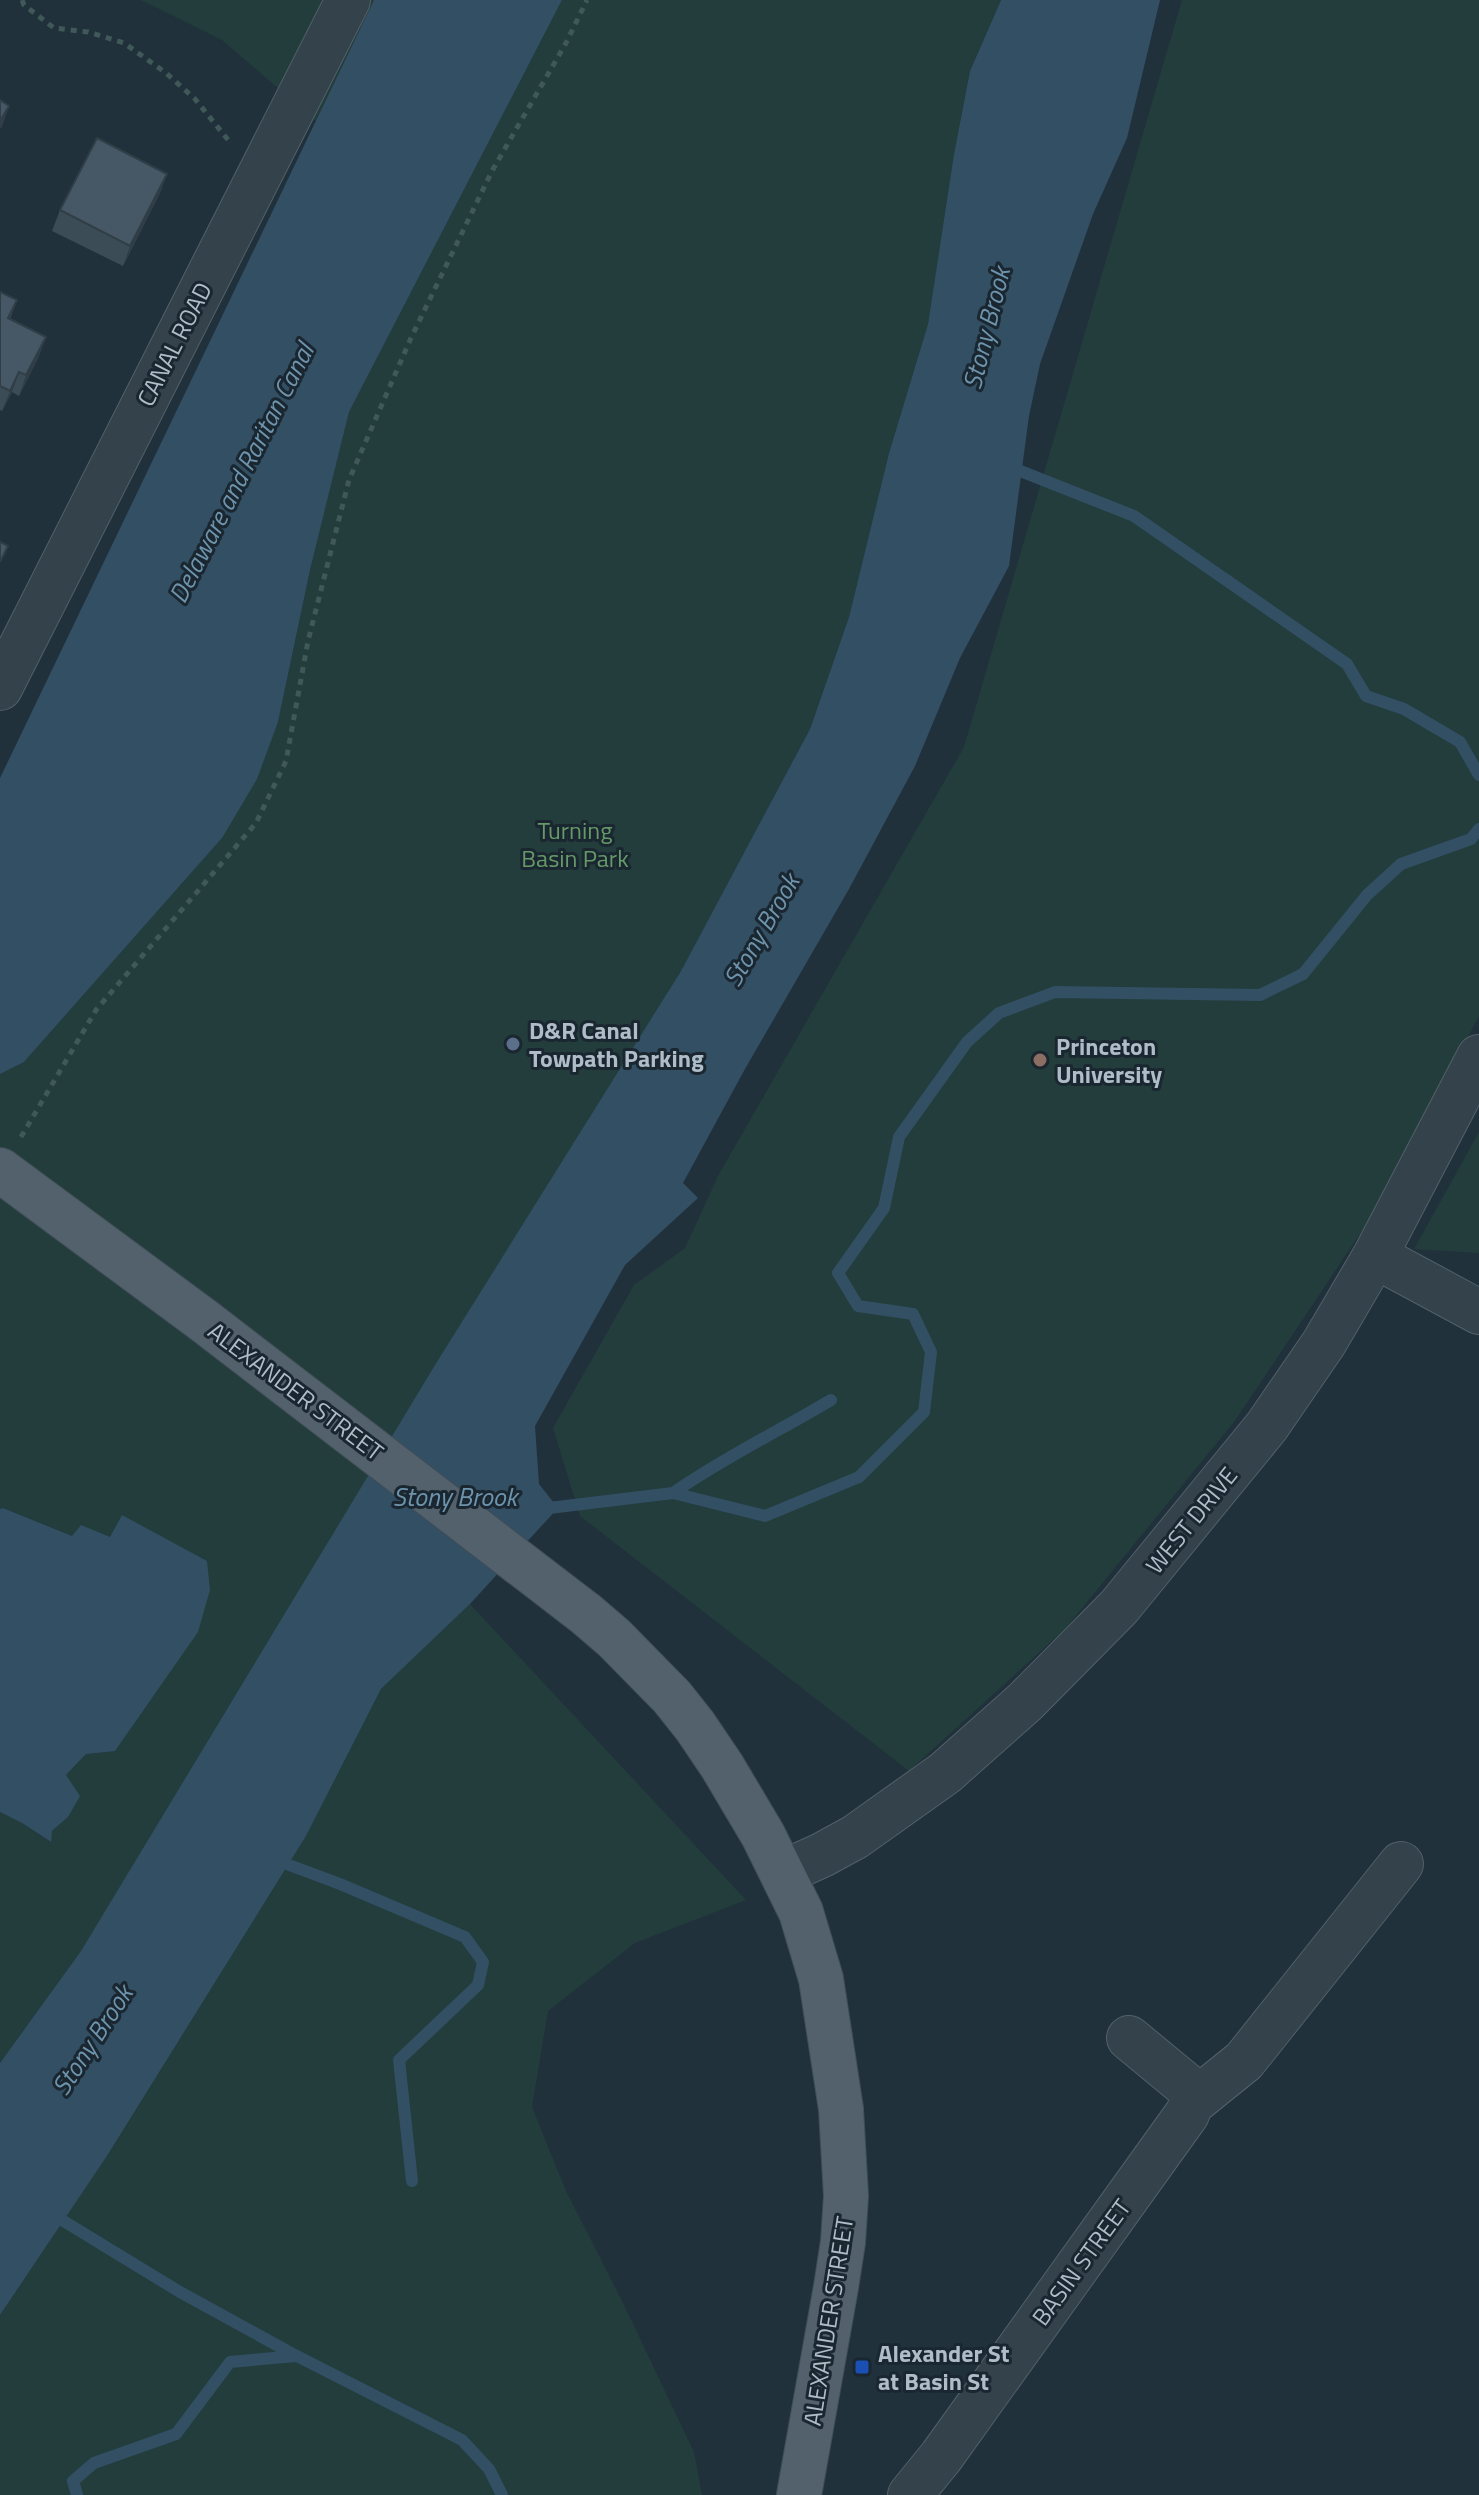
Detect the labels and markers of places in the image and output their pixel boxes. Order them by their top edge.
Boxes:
place label: D&R Canal Towpath Parking [529,1012,704,1076]
place label: Princeton University [1056,1028,1162,1092]
marker: D&R Canal Towpath Parking [504,1035,522,1053]
marker: Princeton University [1031,1051,1049,1069]
place label: Alexander St at Basin St [878,2335,1010,2399]
marker: Alexander St at Basin St [853,2358,871,2376]

